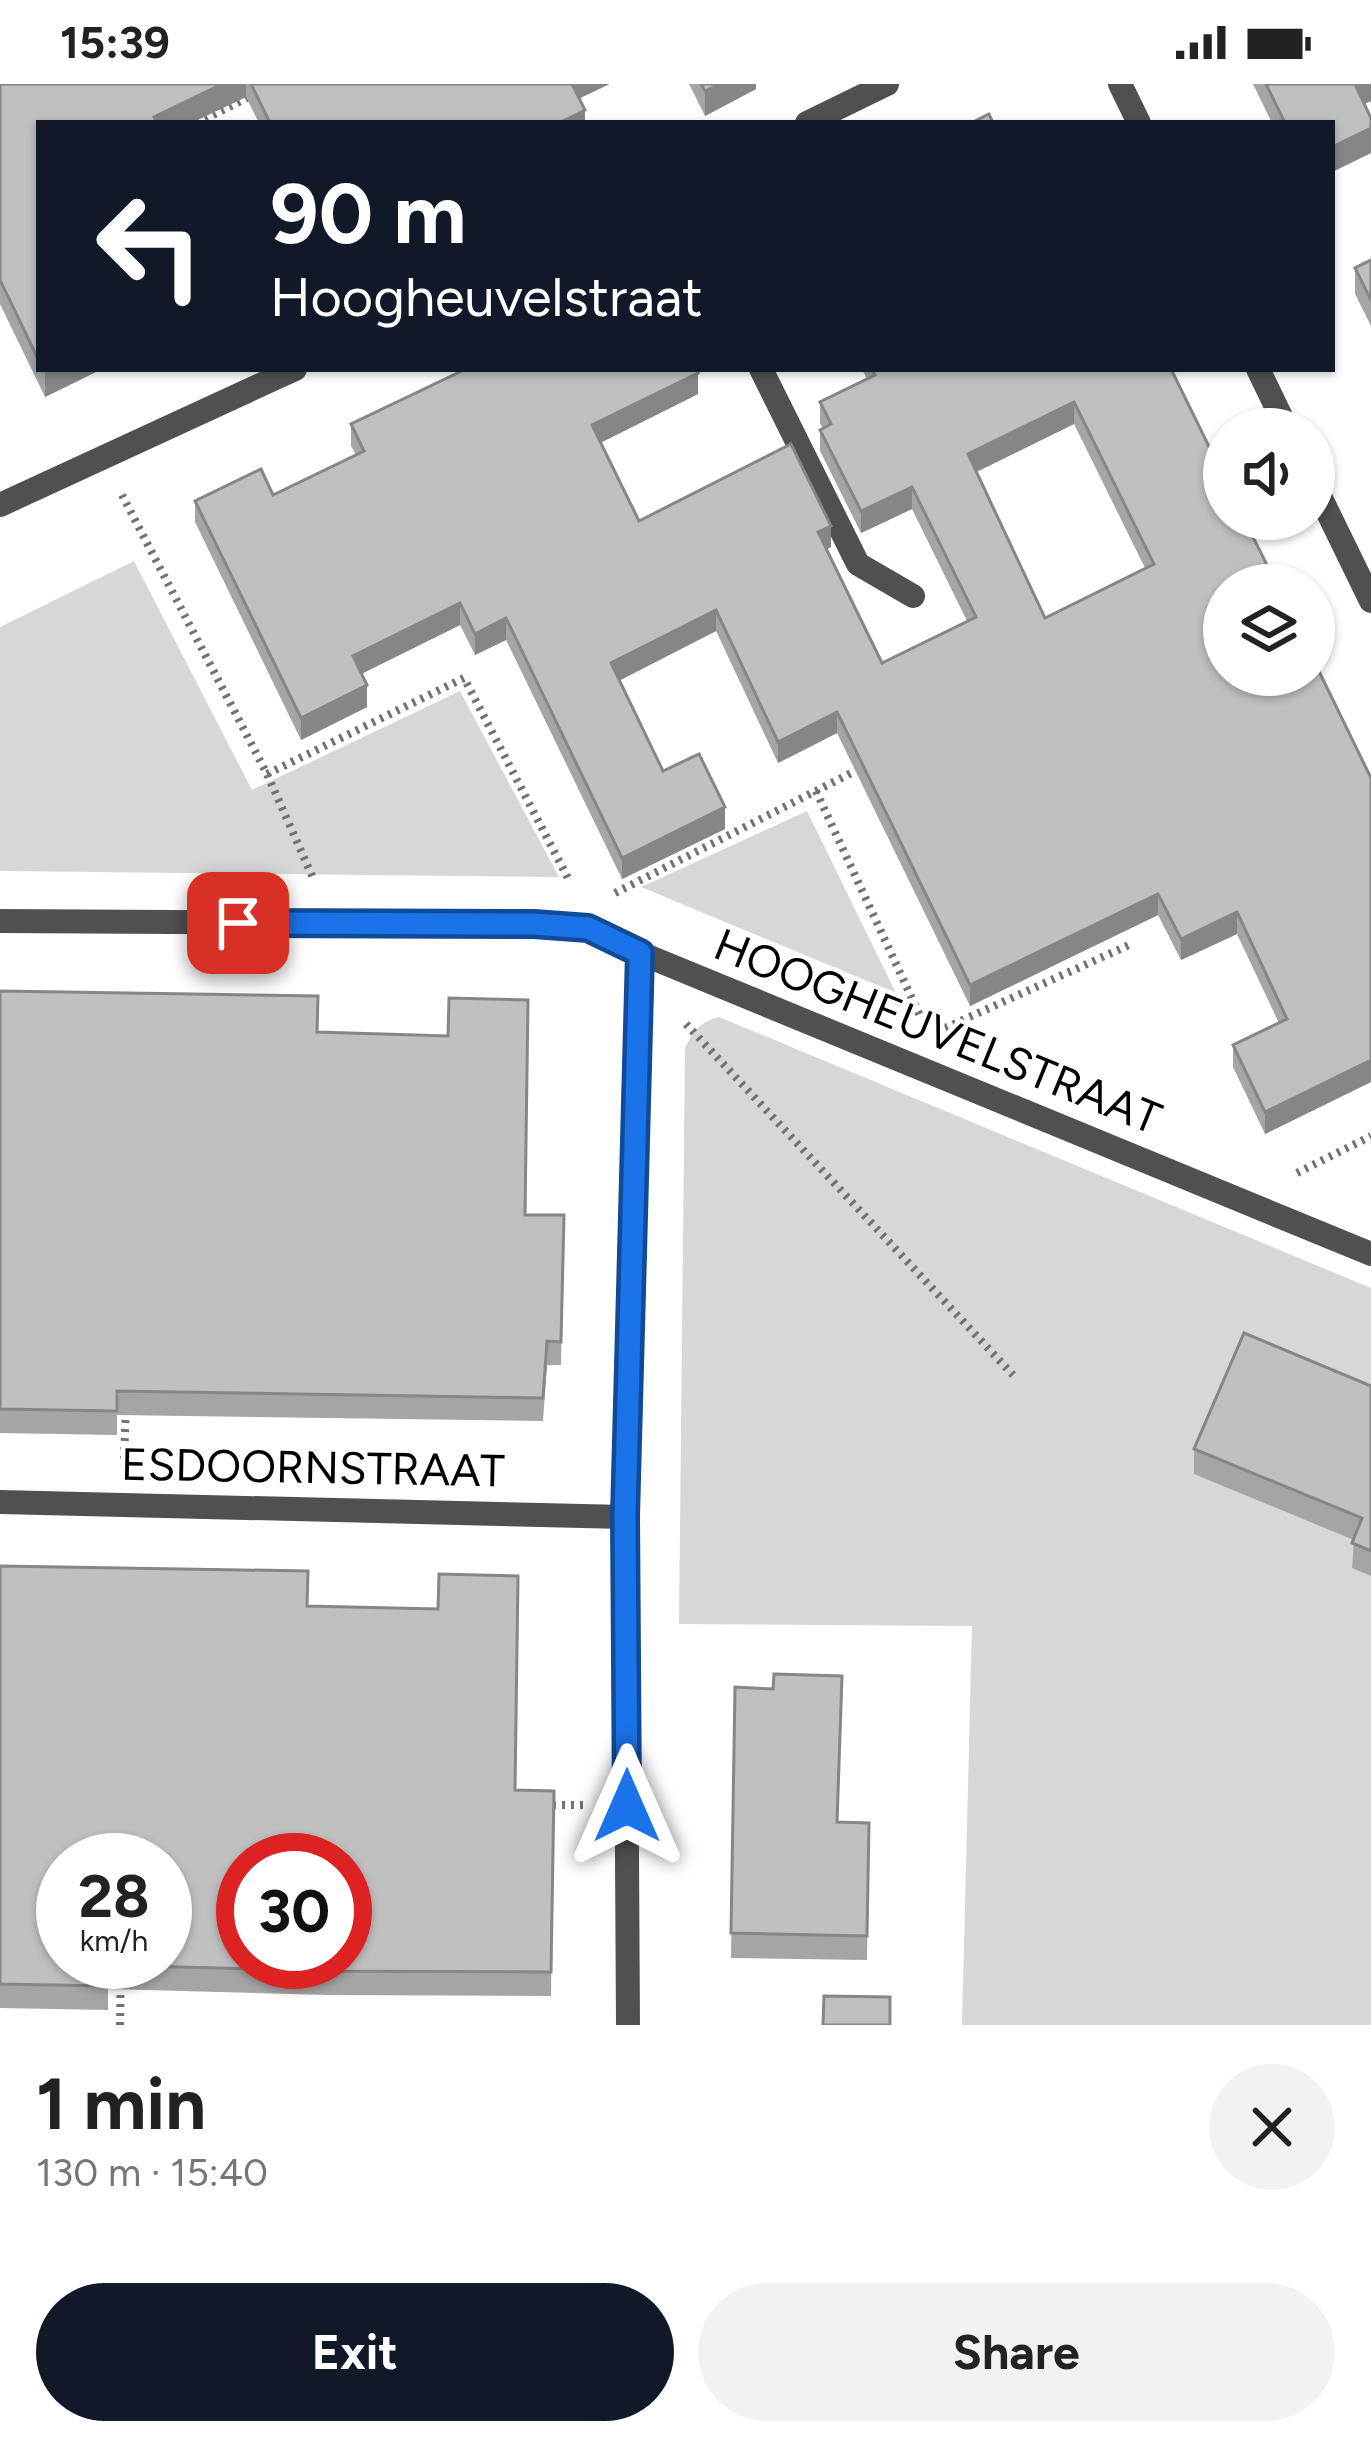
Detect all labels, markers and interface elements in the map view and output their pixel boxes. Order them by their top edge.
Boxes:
text: 15:39 [60,15,170,69]
text: 90 m [270,163,466,264]
icon: left [72,168,228,324]
text: Hoogheuvelstraat [270,265,703,330]
map controls [1203,408,1335,696]
button: sound [1203,408,1335,540]
button: layers [1203,564,1335,696]
pin [187,872,289,974]
icon: arrive [205,890,271,956]
street label: HOOGHEUVELSTRAAT [707,917,1169,1145]
street label: ESDOORNSTRAAT [121,1437,506,1497]
position arrow [564,1743,690,1869]
speed limit sign: 30 [216,1833,372,1989]
text: 28 [78,1860,150,1932]
text: km/h [80,1922,148,1959]
text: 1 min [36,2061,206,2147]
button: close [1209,2064,1335,2190]
text: 130 m · 15:40 [36,2149,268,2196]
button: Exit [36,2283,674,2421]
button: Share [698,2283,1335,2421]

